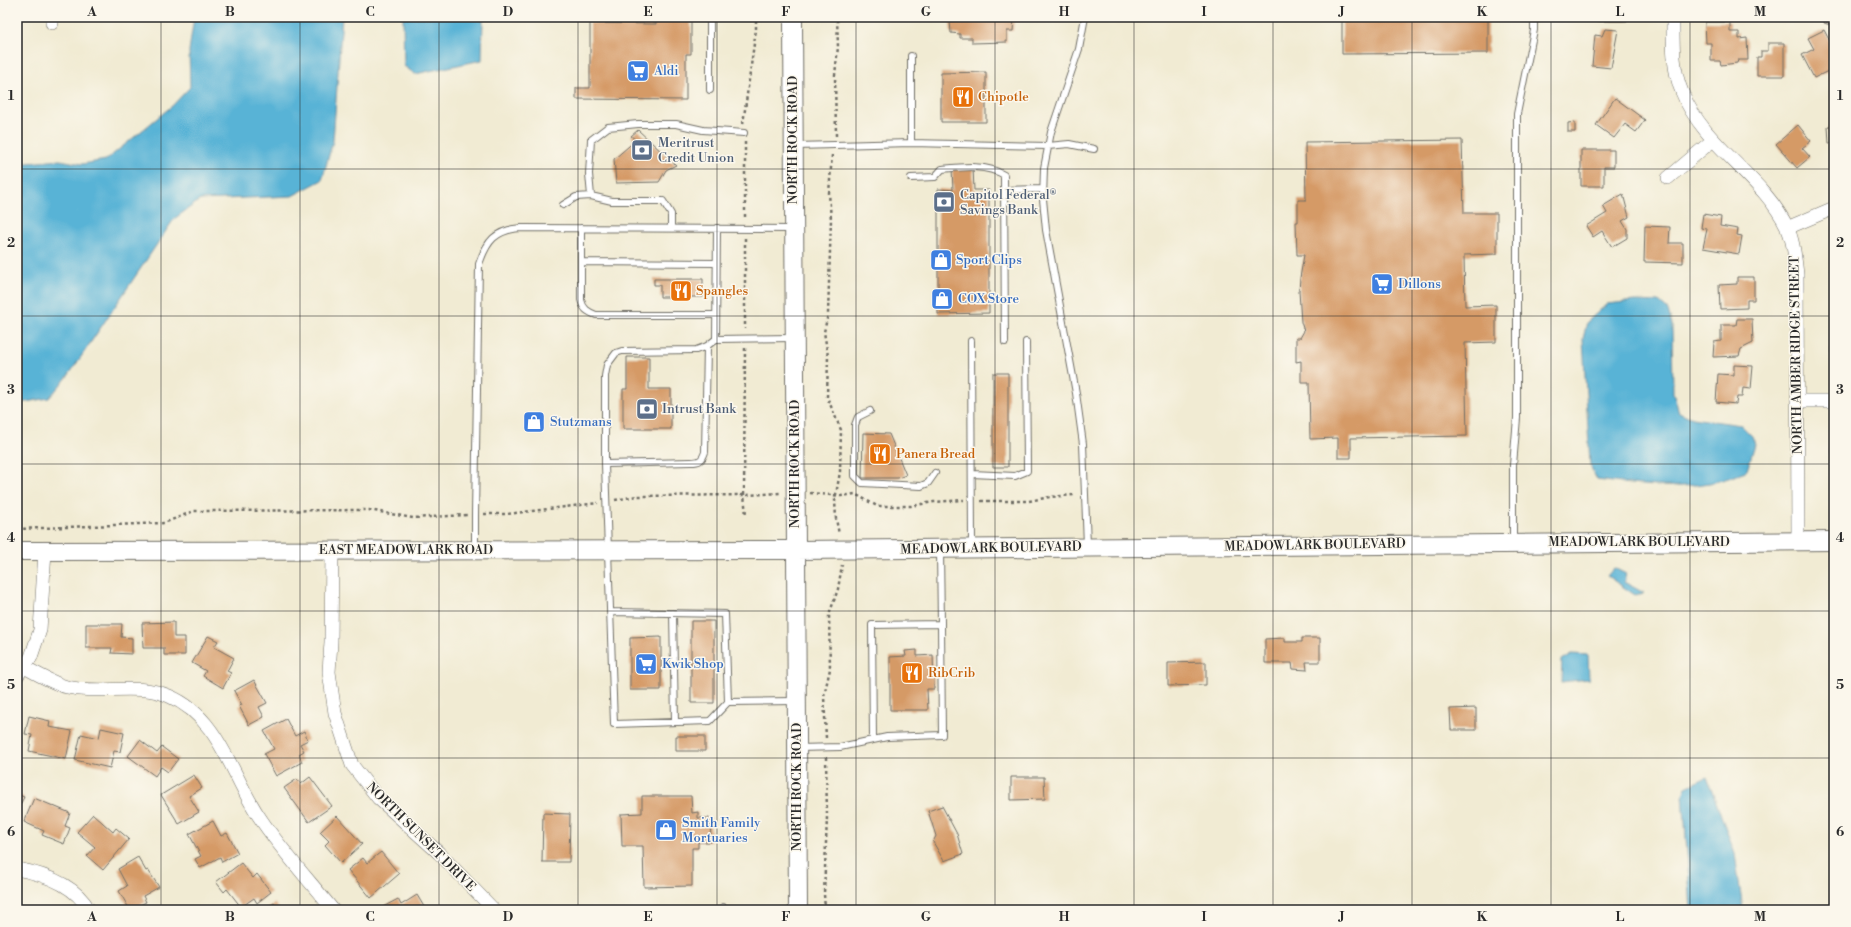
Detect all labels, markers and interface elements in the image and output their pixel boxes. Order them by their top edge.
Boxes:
text: A [86,4,97,20]
text: B [225,4,235,20]
text: C [365,4,375,20]
text: D [503,4,513,20]
text: E [643,4,653,20]
text: F [781,4,791,20]
text: G [921,4,932,20]
text: H [1059,4,1070,20]
text: I [1201,4,1207,20]
text: J [1337,4,1345,20]
text: K [1477,4,1488,20]
text: L [1616,4,1625,20]
text: M [1754,4,1766,20]
supermarket icon: Aldi [625,58,651,84]
place label: Aldi [653,63,678,79]
street label: NORTH ROCK ROAD [785,76,801,204]
restaurant icon: Chipotle [950,84,976,110]
text: 1 [8,88,15,104]
text: 1 [1837,88,1844,104]
place label: Chipotle [978,89,1029,105]
place label: Meritrust Credit Union [658,135,734,166]
bank icon: Meritrust Credit Union [629,137,655,163]
place label: Capitol Federal® Savings Bank [960,187,1057,218]
bank icon: Capitol Federal® Savings Bank [931,189,957,215]
text: 2 [7,235,15,251]
text: 2 [1836,235,1844,251]
shop icon: Sport Clips [928,247,954,273]
place label: Sport Clips [956,252,1022,268]
street label: NORTH AMBER RIDGE STREET [1786,256,1806,454]
supermarket icon: Dillons [1369,271,1395,297]
place label: Dillons [1398,276,1441,292]
restaurant icon: Spangles [668,278,694,304]
place label: Spangles [696,283,748,299]
shop icon: COX Store [929,286,955,312]
place label: COX Store [958,291,1020,307]
text: 3 [7,382,15,398]
text: 3 [1836,382,1844,398]
bank icon: Intrust Bank [634,396,660,422]
street label: NORTH ROCK ROAD [787,400,803,528]
place label: Intrust Bank [662,401,737,417]
shop icon: Stutzmans [521,409,547,435]
place label: Stutzmans [550,414,612,430]
restaurant icon: Panera Bread [867,441,893,467]
place label: Panera Bread [896,446,976,462]
text: 4 [7,530,16,546]
text: 4 [1836,530,1845,546]
street label: MEADOWLARK BOULEVARD [1548,534,1730,550]
street label: MEADOWLARK BOULEVARD [1224,535,1406,555]
street label: MEADOWLARK BOULEVARD [900,538,1082,558]
street label: EAST MEADOWLARK ROAD [319,542,493,558]
supermarket icon: Kwik Shop [633,651,659,677]
place label: Kwik Shop [662,656,724,672]
restaurant icon: RibCrib [899,660,925,686]
place label: RibCrib [928,665,975,681]
text: 5 [7,677,15,693]
text: 5 [1836,677,1844,693]
street label: NORTH ROCK ROAD [789,723,805,851]
street label: NORTH SUNSET DRIVE [363,779,479,895]
place label: Smith Family Mortuaries [682,815,761,846]
shop icon: Smith Family Mortuaries [653,817,679,843]
text: 6 [7,824,15,840]
text: 6 [1836,824,1844,840]
text: A [86,909,97,925]
text: B [225,909,235,925]
text: C [365,909,375,925]
text: D [503,909,513,925]
text: E [643,909,653,925]
text: F [781,909,791,925]
text: G [921,909,932,925]
text: H [1059,909,1070,925]
text: I [1201,909,1207,925]
text: J [1337,909,1345,925]
text: K [1477,909,1488,925]
text: L [1616,909,1625,925]
text: M [1754,909,1766,925]

